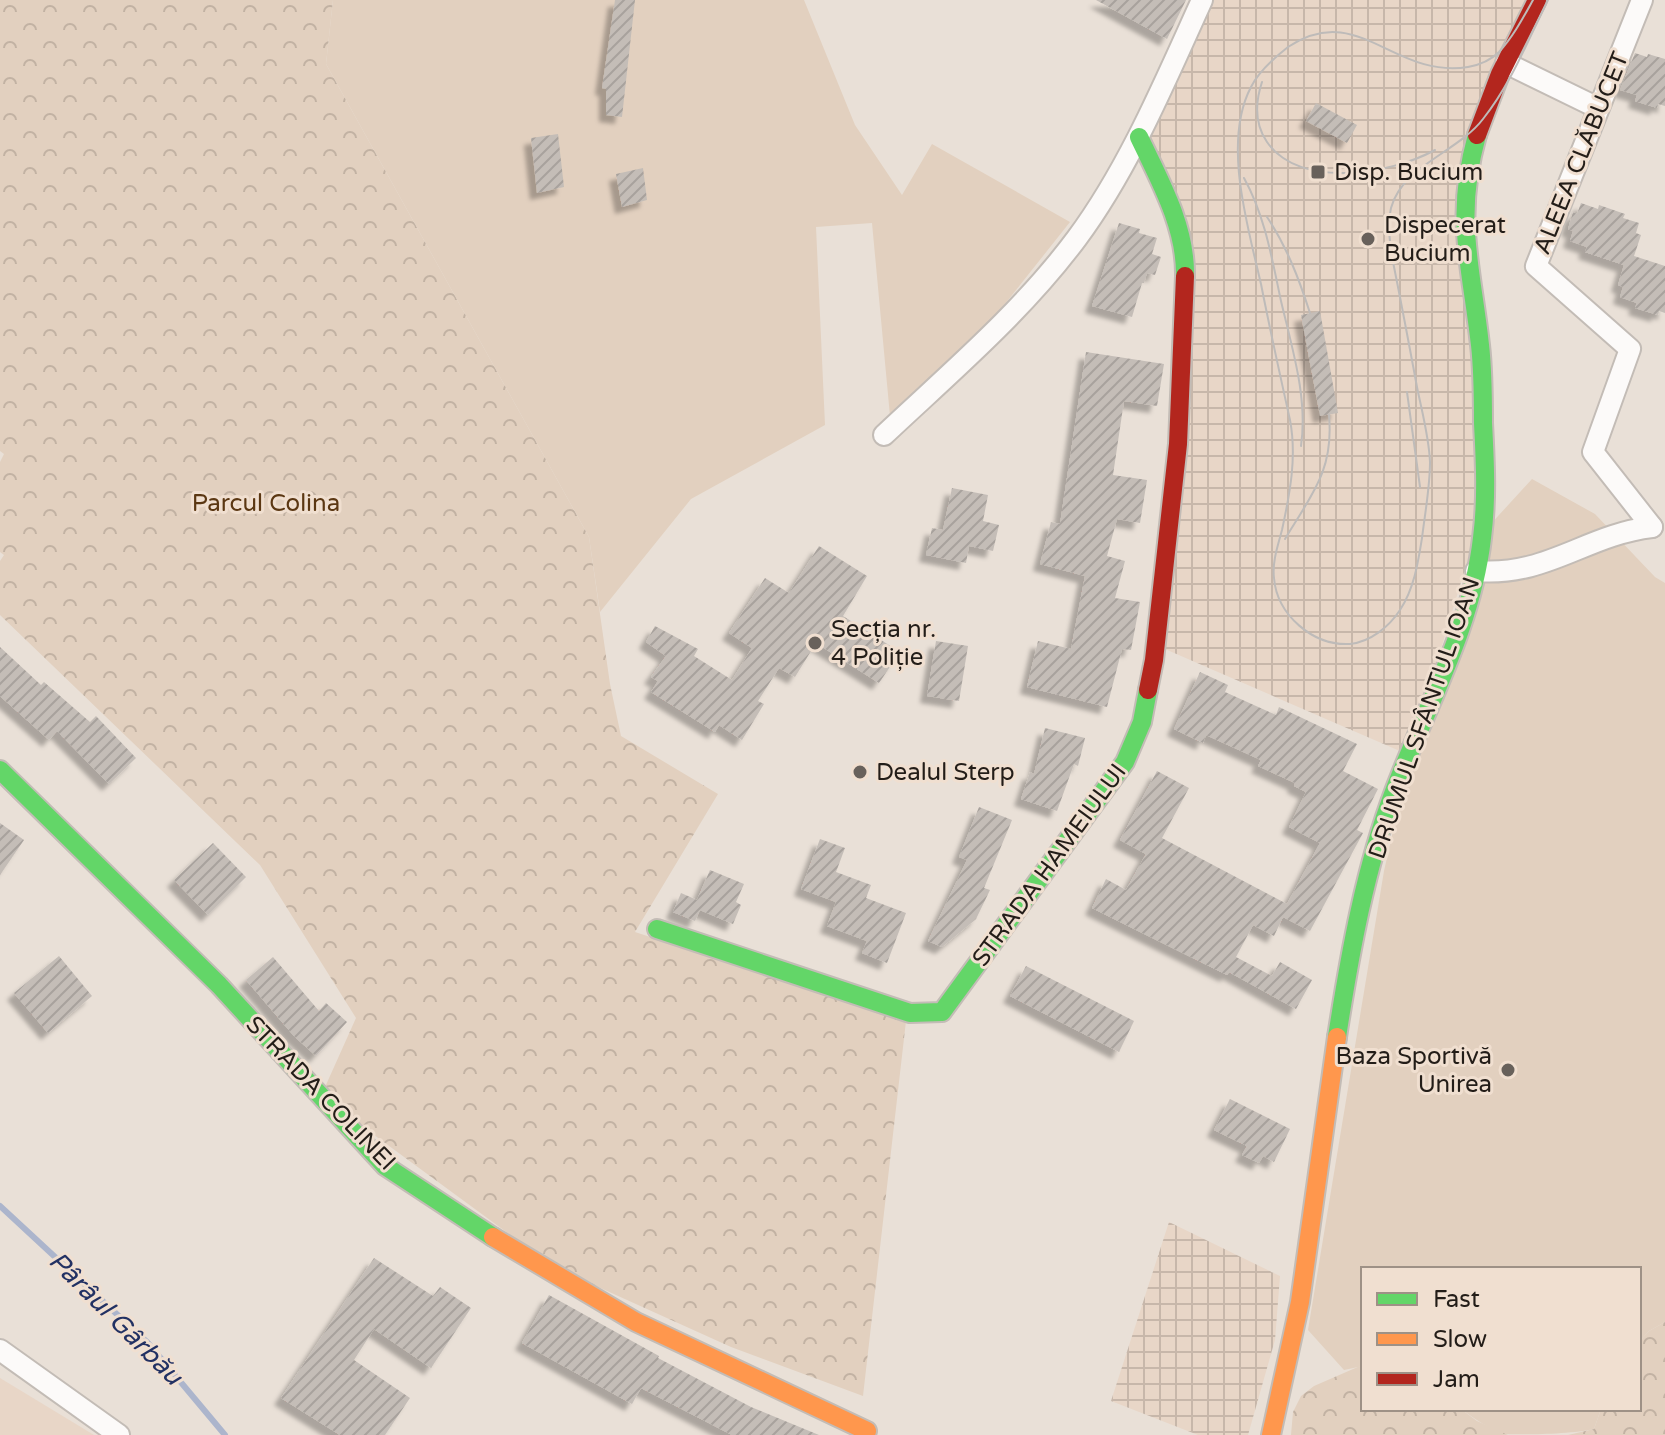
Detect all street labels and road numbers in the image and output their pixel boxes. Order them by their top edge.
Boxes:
street label: ALEEA CLĂBUCET [1528,47,1635,259]
street label: DRUMUL SFÂNTUL IOAN [1363,573,1486,863]
street label: STRADA HAMEIULUI [966,758,1133,972]
street label: STRADA COLINEI [240,1010,402,1176]

